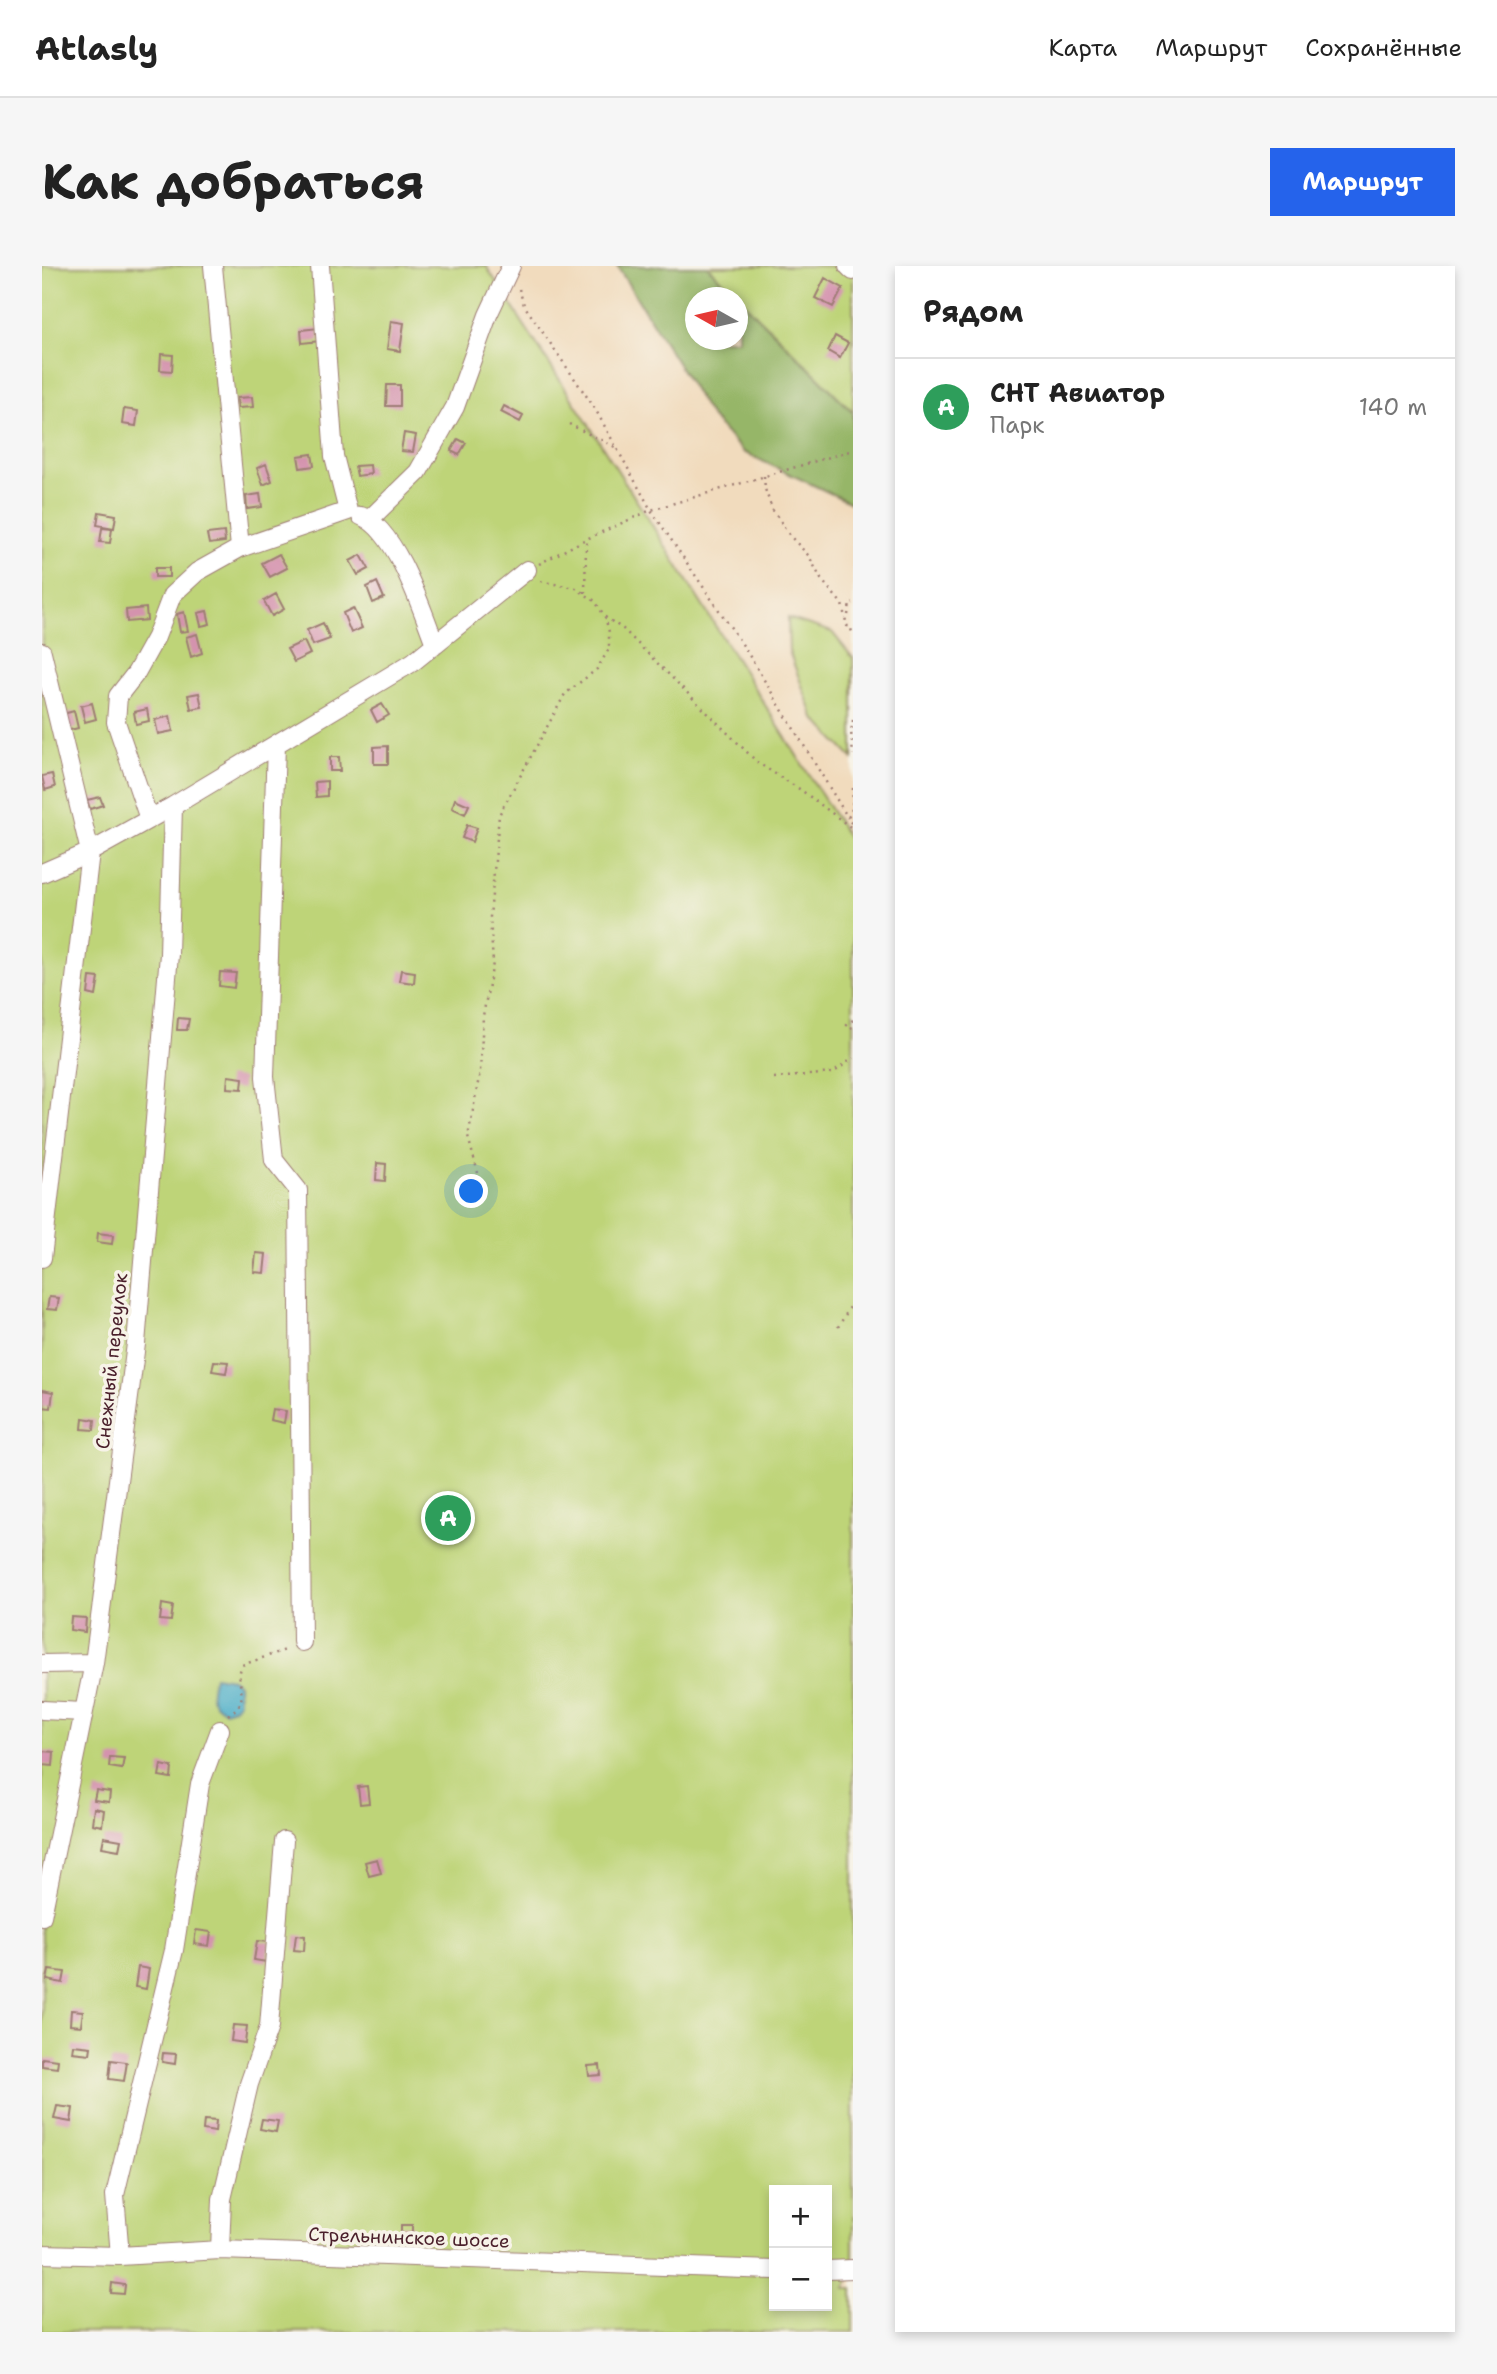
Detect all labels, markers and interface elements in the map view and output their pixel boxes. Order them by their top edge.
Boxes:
text: Atlasly [35,26,158,71]
text: Карта [1049,32,1117,64]
text: Маршрут [1155,32,1267,64]
text: Сохранённые [1305,32,1462,64]
button: Маршрут [1270,148,1455,216]
text: Как добраться [42,149,424,215]
north arrow [685,287,748,350]
text: Рядом [923,291,1023,332]
text: СНТ Авиатор [990,375,1165,410]
text: A [937,392,955,422]
text: 140 m [1359,392,1427,422]
text: Парк [990,410,1045,440]
your location [454,1174,488,1208]
street label: Снежный переулок [90,1272,133,1450]
pin: A [425,1492,471,1544]
map controls [769,2185,832,2311]
button: + [769,2185,832,2248]
street label: Стрельнинское шоссе [308,2221,510,2254]
button: − [769,2248,832,2311]

